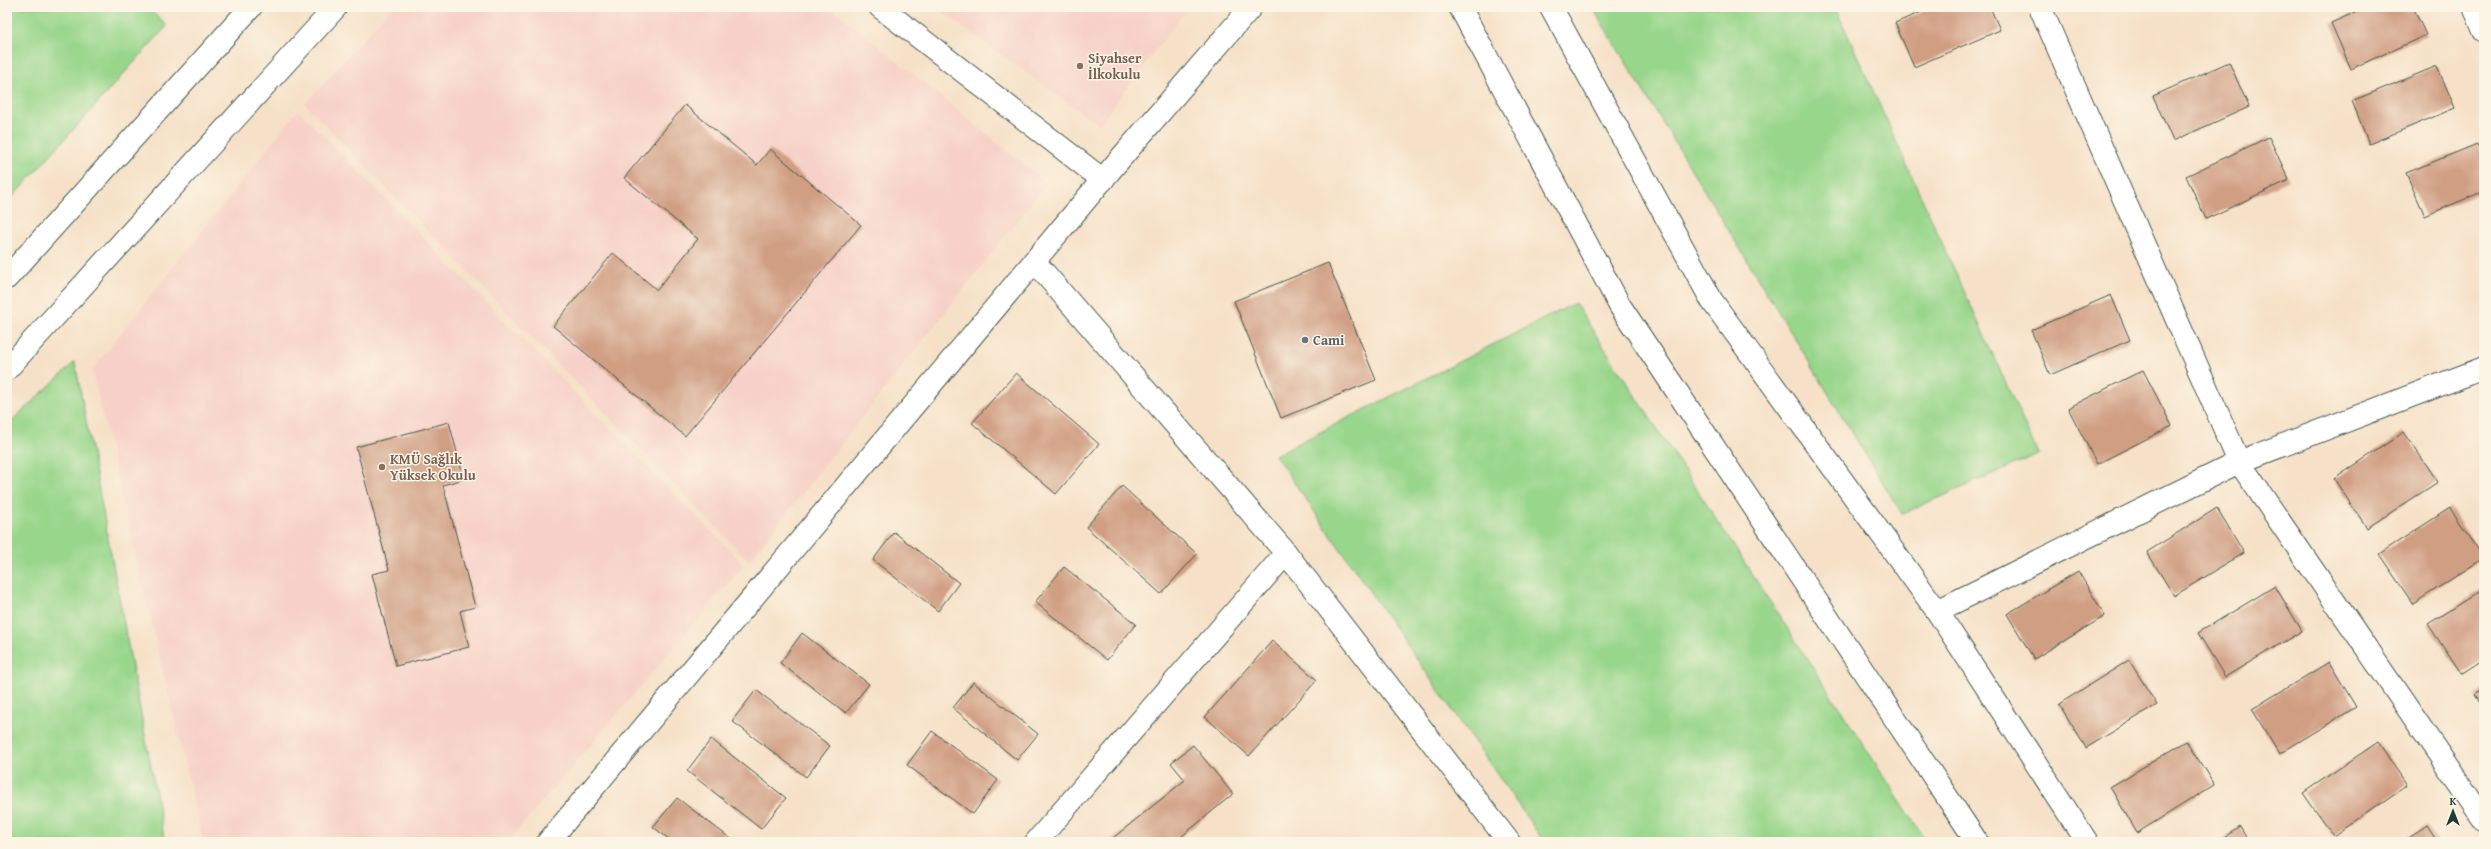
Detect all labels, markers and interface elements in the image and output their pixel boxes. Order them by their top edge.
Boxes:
place label: Siyahser İlkokulu [1088,48,1142,84]
marker: Siyahser İlkokulu [1075,61,1085,71]
place label: Cami [1313,330,1345,350]
marker: Cami [1300,335,1310,345]
place label: KMÜ Sağlık Yüksek Okulu [390,449,476,485]
marker: KMÜ Sağlık Yüksek Okulu [377,462,387,472]
north arrow [2433,791,2473,831]
text: K [2450,793,2457,809]

